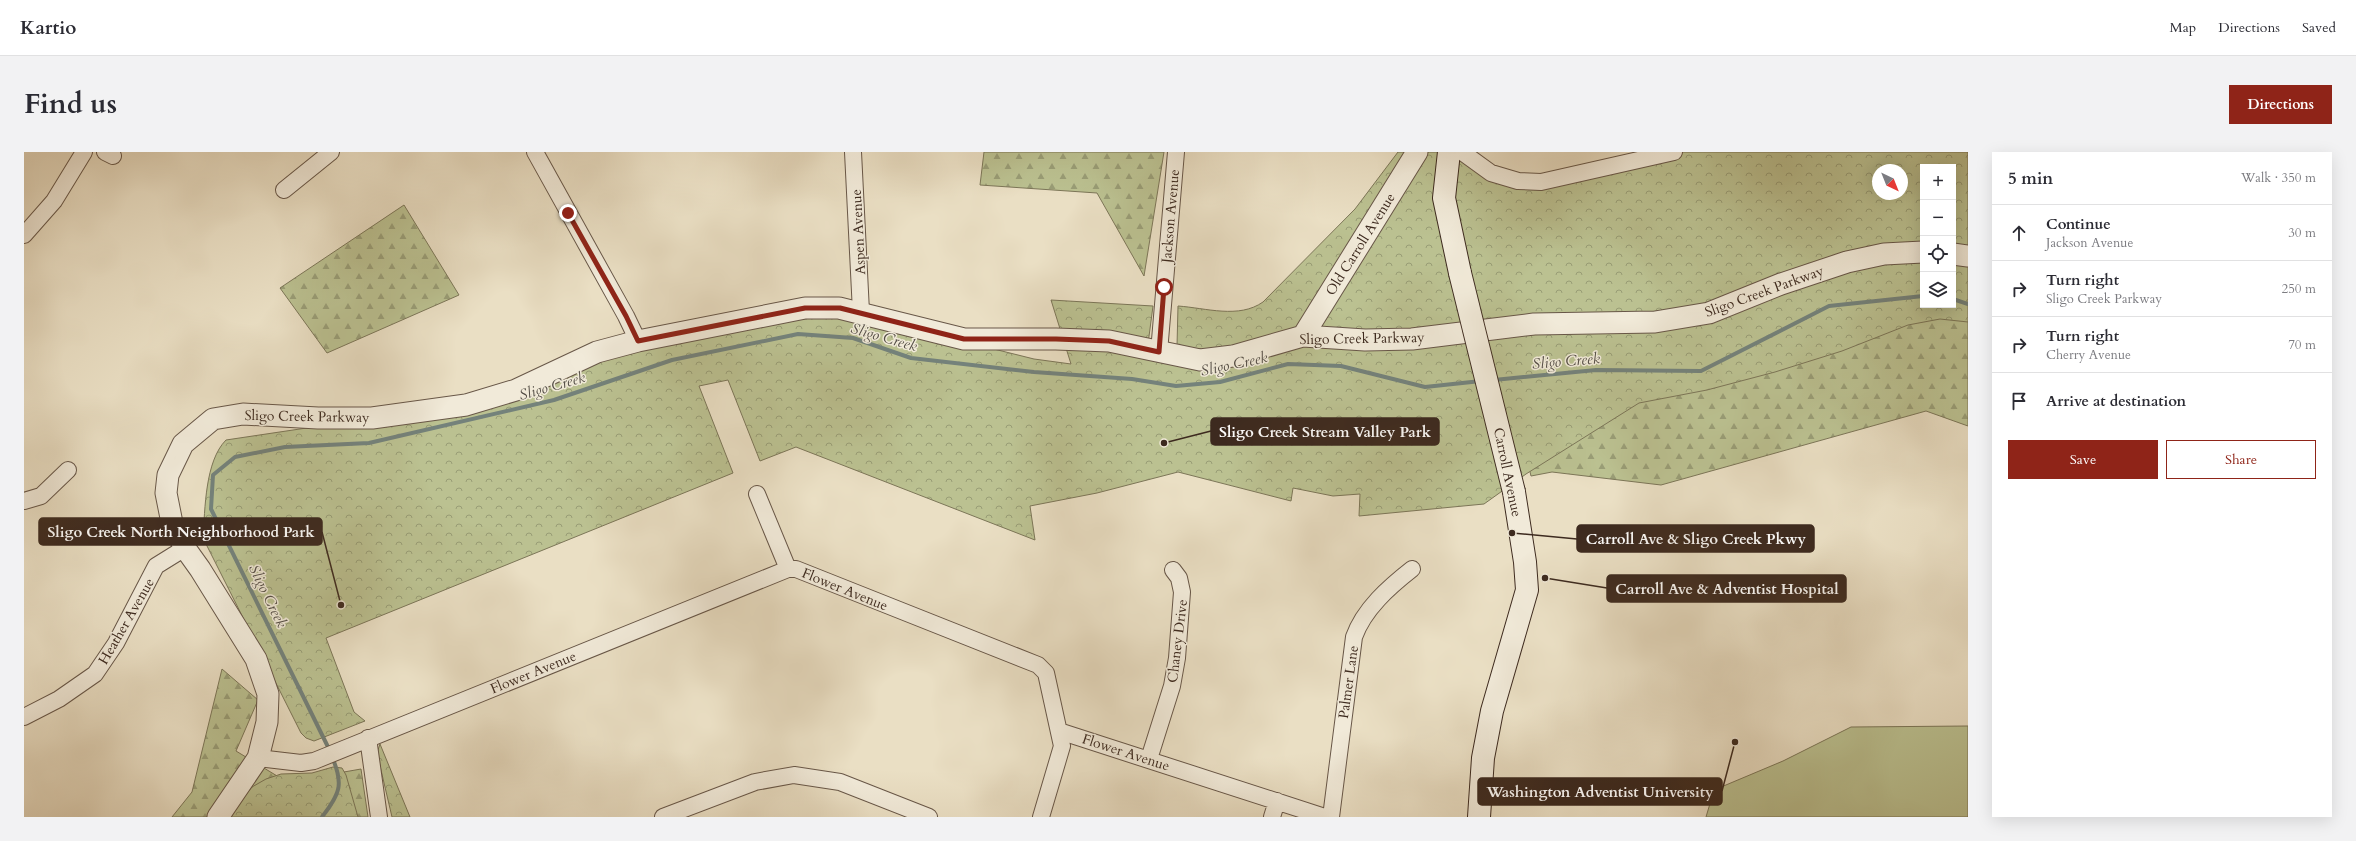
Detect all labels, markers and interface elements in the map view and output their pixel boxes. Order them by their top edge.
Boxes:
text: Kartio [20,15,76,41]
text: Map [2170,18,2196,37]
text: Directions [2218,18,2280,37]
text: Saved [2302,18,2336,37]
text: Find us [24,85,117,123]
button: Directions [2229,85,2332,124]
north arrow [1872,164,1908,200]
map controls [1920,164,1956,308]
button: + [1920,164,1956,200]
text: 5 min [2008,167,2053,190]
street label: Jackson Avenue [1157,168,1184,266]
text: Walk · 350 m [2241,169,2316,187]
street label: Aspen Avenue [847,189,870,275]
street label: Old Carroll Avenue [1321,189,1400,299]
button: − [1920,200,1956,236]
route end [559,204,577,222]
text: Continue [2046,214,2111,234]
icon: ahead [2008,222,2030,244]
text: 30 m [2288,224,2316,242]
text: Jackson Avenue [2046,234,2133,252]
button: locate [1920,236,1956,272]
street label: Sligo Creek Parkway [1702,261,1827,322]
text: Turn right [2046,270,2119,290]
button: layers [1920,272,1956,308]
route start [1155,278,1173,296]
icon: right [2008,278,2030,300]
text: 250 m [2282,280,2316,298]
text: Sligo Creek Parkway [2046,290,2162,308]
water label: Sligo Creek [849,318,920,356]
text: Turn right [2046,326,2119,346]
street label: Sligo Creek Parkway [1299,328,1425,349]
icon: right [2008,334,2030,356]
text: 70 m [2288,336,2316,354]
text: Cherry Avenue [2046,346,2131,364]
water label: Sligo Creek [1199,347,1270,381]
water label: Sligo Creek [1531,348,1601,374]
water label: Sligo Creek [517,367,588,405]
icon: arrive [2008,390,2030,412]
text: Arrive at destination [2046,391,2186,411]
street label: Sligo Creek Parkway [244,406,370,427]
callout: Sligo Creek Stream Valley Park [1211,418,1439,445]
text: Sligo Creek Stream Valley Park [1219,422,1432,442]
street label: Carroll Avenue [1489,426,1526,519]
button: Save [2008,440,2158,479]
button: Share [2166,440,2316,479]
callout: Sligo Creek North Neighborhood Park [39,518,322,545]
text: Sligo Creek North Neighborhood Park [47,522,315,542]
callout: Carroll Ave & Sligo Creek Pkwy [1577,525,1814,552]
text: Carroll Ave & Sligo Creek Pkwy [1586,529,1807,549]
water label: Sligo Creek [244,561,292,631]
street label: Flower Avenue [799,564,891,615]
street label: Heather Avenue [94,575,159,668]
callout: Carroll Ave & Adventist Hospital [1607,575,1846,602]
text: Carroll Ave & Adventist Hospital [1615,579,1839,599]
street label: Chaney Drive [1163,598,1192,684]
street label: Palmer Lane [1334,644,1363,720]
street label: Flower Avenue [487,647,579,698]
street label: Flower Avenue [1080,729,1172,776]
callout: Washington Adventist University [1478,778,1722,805]
text: Washington Adventist University [1485,782,1714,802]

